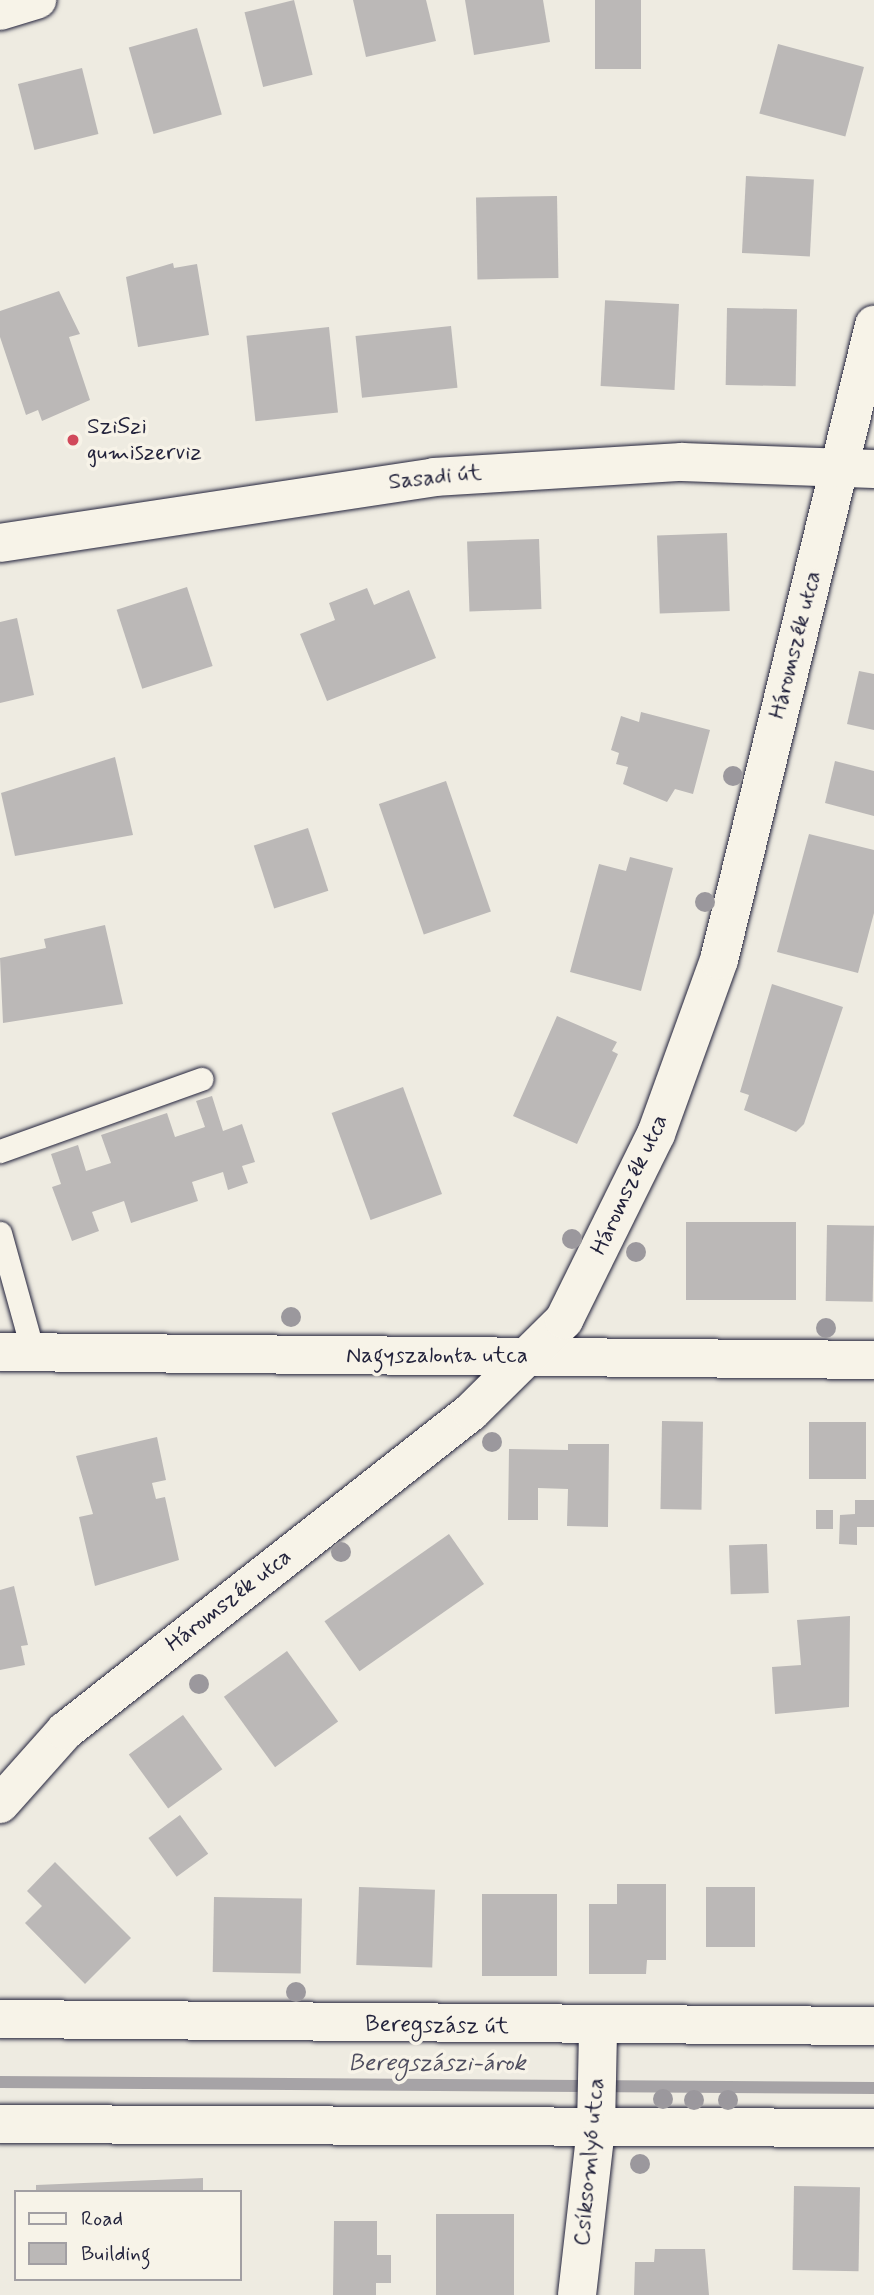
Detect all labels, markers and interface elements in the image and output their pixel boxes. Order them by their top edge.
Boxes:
place label: SziSzi gumiszerviz [87,413,202,467]
marker: SziSzi gumiszerviz [65,432,81,448]
street label: Sasadi út [387,459,483,497]
street label: Háromszék utca [763,565,829,725]
street label: Háromszék utca [584,1107,676,1263]
street label: Nagyszalonta utca [346,1342,528,1370]
street label: Háromszék utca [158,1541,300,1661]
street label: Beregszász út [365,2011,509,2041]
water label: Beregszászi-árok [348,2050,526,2078]
street label: Csíksomlyó utca [569,2077,611,2247]
legend [14,2190,242,2281]
text: Road [81,2205,123,2233]
text: Building [81,2240,151,2268]

